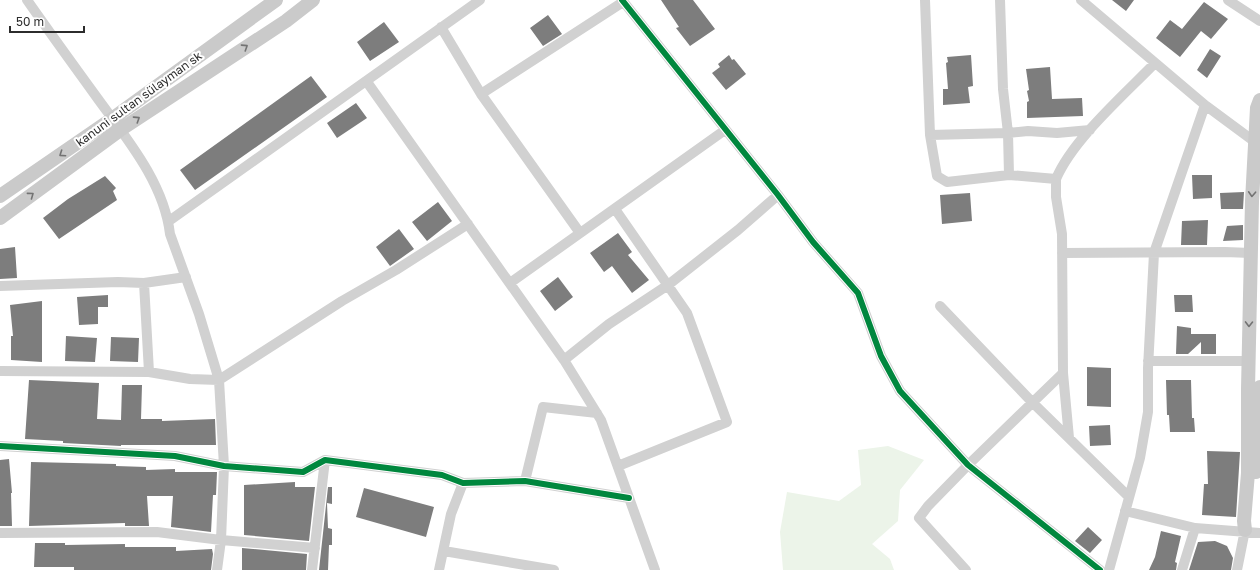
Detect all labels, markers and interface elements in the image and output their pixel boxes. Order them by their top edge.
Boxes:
scale bar [10,8,84,34]
text: 50 m [16,14,44,29]
one-way arrow [241,45,248,52]
street label: kanuni sultan sülayman sk [73,48,205,149]
one-way arrow [133,116,140,124]
one-way arrow [59,149,66,156]
one-way arrow [1248,191,1256,197]
one-way arrow [27,193,34,200]
one-way arrow [1245,321,1253,327]

